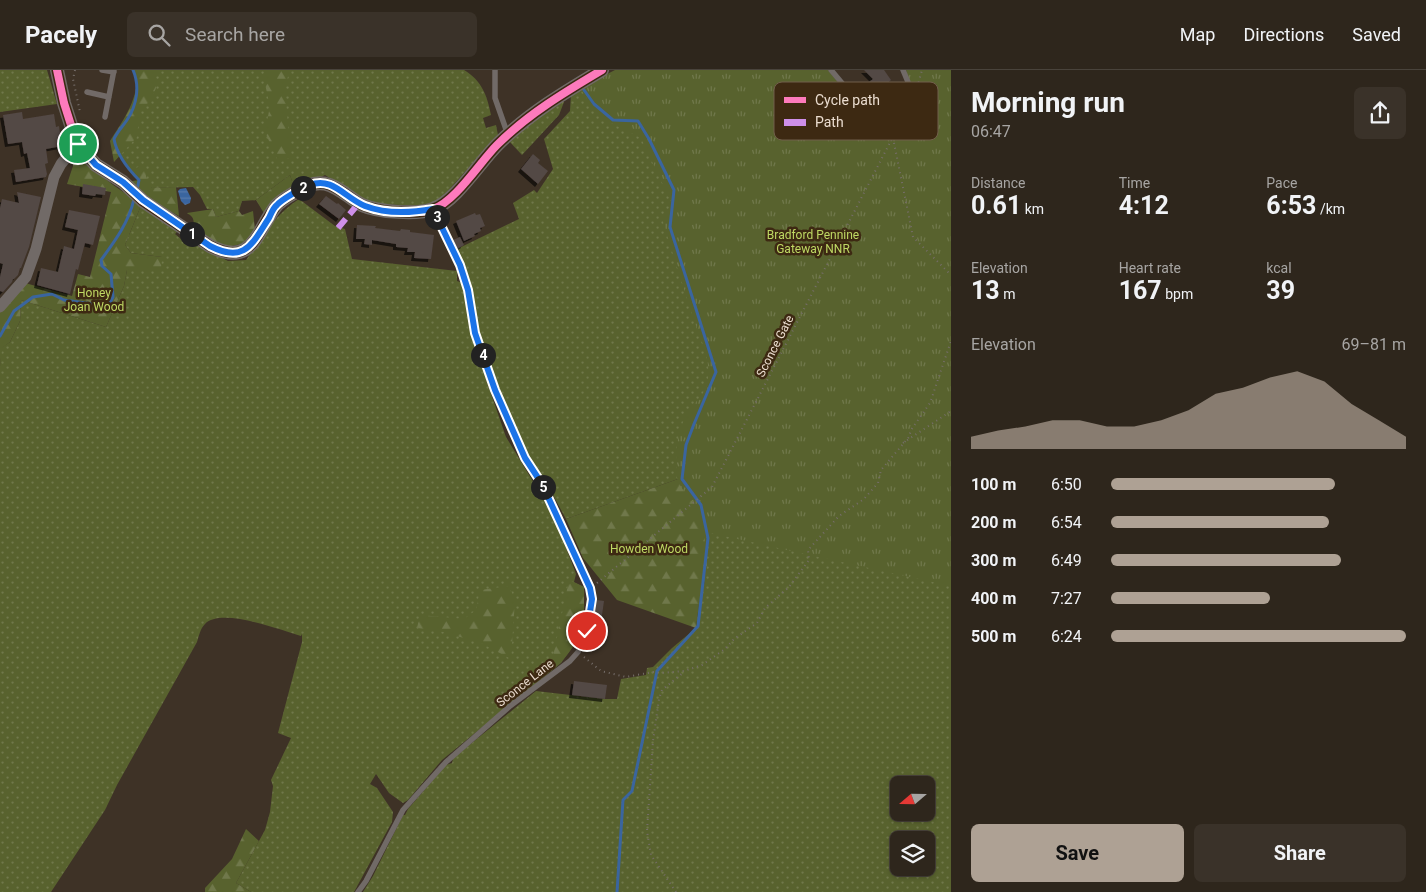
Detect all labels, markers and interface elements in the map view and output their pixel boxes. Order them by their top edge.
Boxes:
search box [127,12,477,57]
text: Pacely [25,21,97,49]
icon: search [145,21,173,49]
text: Search here [185,23,285,46]
text: Map [1180,24,1215,45]
text: Directions [1243,24,1324,45]
text: Saved [1352,24,1401,45]
legend [774,82,938,140]
text: Morning run [971,86,1125,119]
button: share [1354,87,1406,139]
text: Cycle path [815,92,880,108]
text: Path [815,114,844,130]
text: 06:47 [971,122,1011,141]
pin [57,123,99,165]
icon: arrive [64,130,92,158]
text: Distance [971,175,1026,191]
text: Time [1119,175,1150,191]
text: Pace [1266,175,1297,191]
pin: 2 [290,176,316,200]
text: 2 [299,180,308,196]
text: 0.61 [971,191,1021,220]
text: 4:12 [1119,191,1169,220]
text: 6:53 [1266,191,1316,220]
text: km [1021,201,1044,217]
text: /km [1316,201,1345,217]
pin: 3 [424,204,450,230]
text: 3 [433,209,442,225]
pin: 1 [180,222,204,246]
text: 1 [188,226,197,242]
park label: Bradford Pennine Gateway NNR [767,228,859,256]
text: Elevation [971,260,1028,276]
text: Heart rate [1119,260,1181,276]
text: kcal [1266,260,1292,276]
text: 13 [971,276,1000,305]
text: 167 [1119,276,1162,305]
text: 39 [1266,276,1295,305]
park label: Honey Joan Wood [64,286,124,314]
text: m [1000,286,1015,302]
text: bpm [1162,286,1193,302]
street label: Sconce Gate [753,313,797,379]
text: Elevation [971,335,1036,354]
text: 69–81 m [1342,335,1406,354]
pin: 4 [470,342,496,368]
text: 4 [479,347,488,363]
pin: 5 [530,474,556,500]
text: 100 m [971,475,1016,494]
text: 6:50 [1051,475,1082,494]
text: 5 [539,479,548,495]
text: 200 m [971,513,1016,532]
text: 6:54 [1051,513,1082,532]
park label: Howden Wood [610,542,688,556]
text: 300 m [971,551,1016,570]
text: 6:49 [1051,551,1082,570]
text: 400 m [971,589,1016,608]
text: 7:27 [1051,589,1082,608]
pin [566,610,608,652]
icon: check [573,617,601,645]
text: 500 m [971,627,1016,646]
text: 6:24 [1051,627,1082,646]
street label: Sconce Lane [494,656,556,710]
north arrow [890,776,935,821]
map controls [890,776,935,876]
button: Save [971,824,1184,882]
button: Share [1194,824,1406,882]
button: layers [890,831,935,876]

